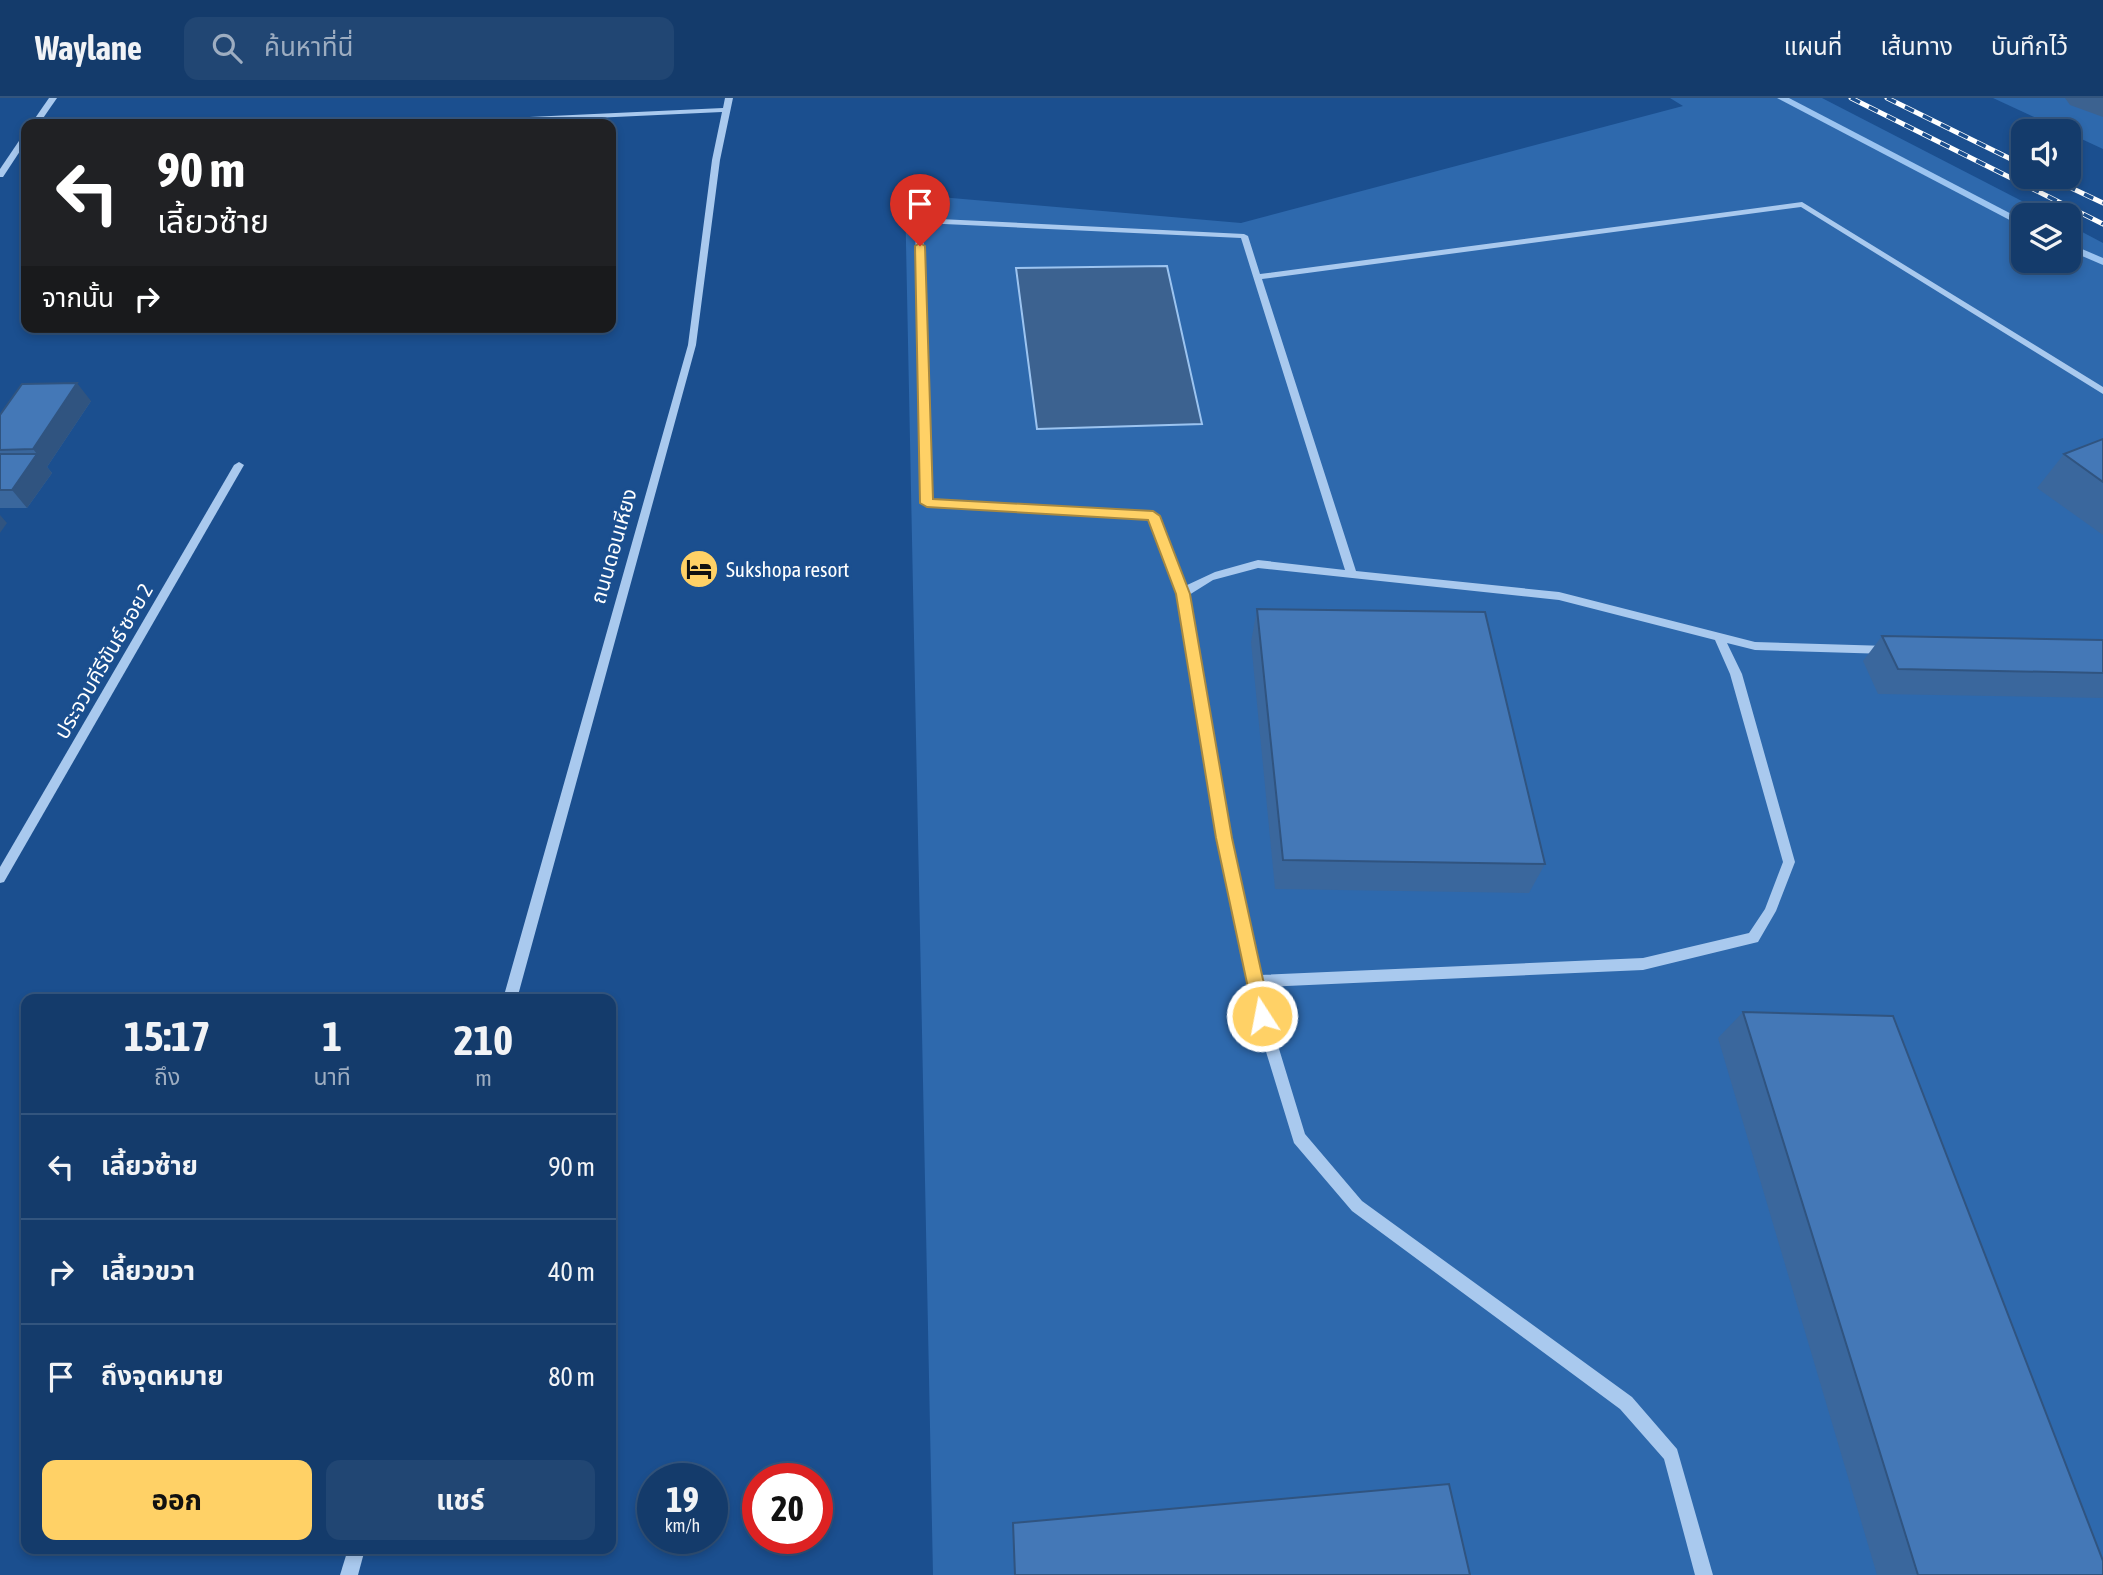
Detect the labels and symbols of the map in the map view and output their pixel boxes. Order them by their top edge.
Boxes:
pin [890,174,950,246]
street label: ถนนดอนเหียง [585,486,641,606]
hotel icon: Sukshopa resort [678,548,720,590]
place label: Sukshopa resort [726,557,849,581]
street label: ประจวบคีรีขันธ์ ซอย 2 [49,579,157,743]
position arrow [1225,979,1299,1053]
speed limit sign: 20 [742,1463,833,1554]

